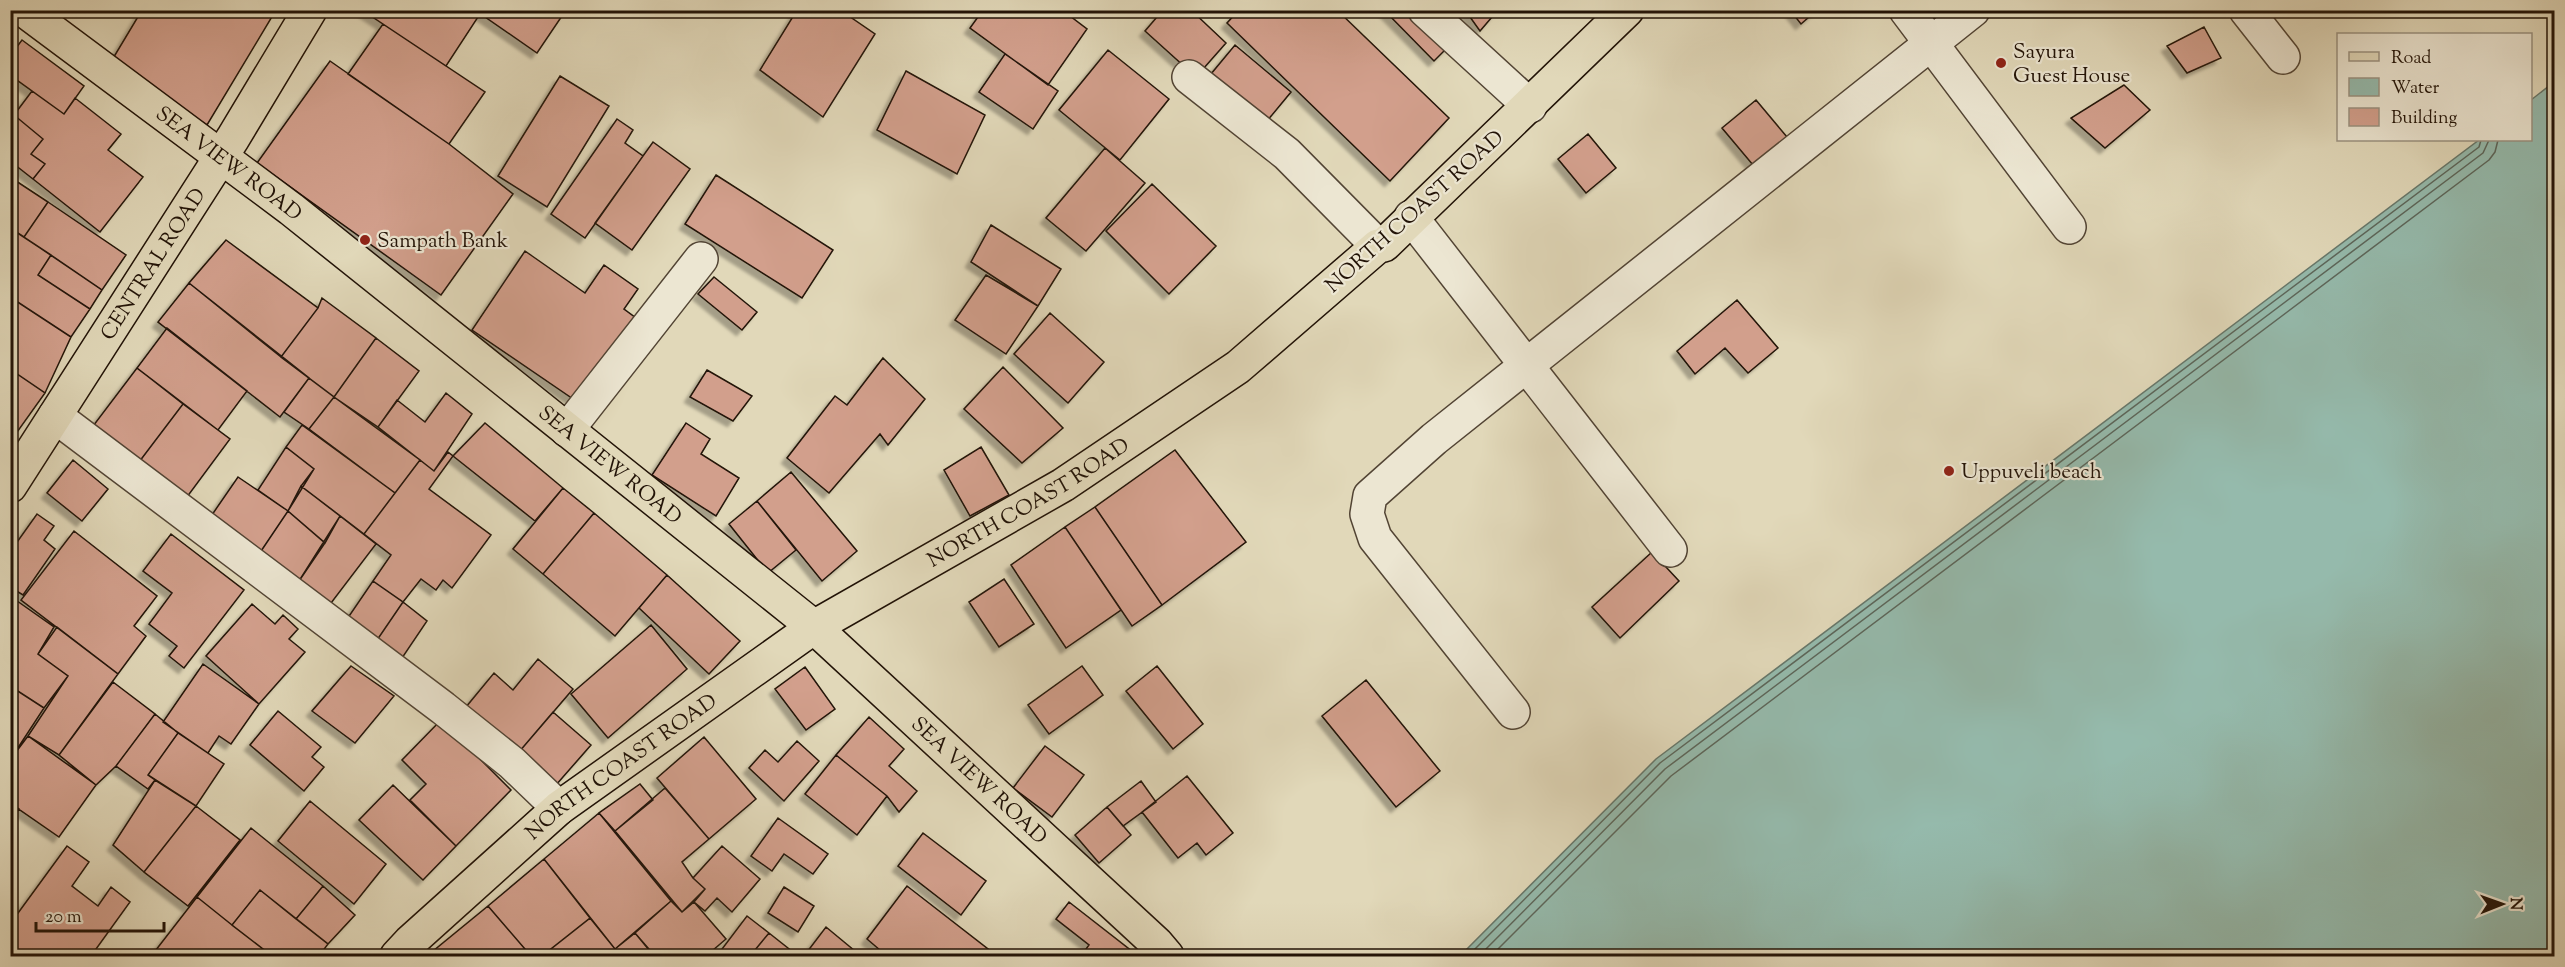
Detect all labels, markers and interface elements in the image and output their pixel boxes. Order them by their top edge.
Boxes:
legend [2337,33,2532,141]
place label: Sayura Guest House [2013,38,2130,92]
text: Road [2391,46,2431,72]
marker: Sayura Guest House [1994,56,2008,70]
text: Water [2391,76,2440,102]
street label: SEA VIEW ROAD [148,100,308,229]
text: Building [2391,106,2457,132]
street label: NORTH COAST ROAD [1319,124,1511,301]
street label: CENTRAL ROAD [94,183,214,347]
place label: Sampath Bank [377,227,509,257]
marker: Sampath Bank [358,233,372,247]
street label: SEA VIEW ROAD [531,399,687,533]
street label: NORTH COAST ROAD [922,431,1136,576]
place label: Uppuveli beach [1961,458,2102,488]
marker: Uppuveli beach [1942,464,1956,478]
street label: NORTH COAST ROAD [520,687,724,848]
street label: SEA VIEW ROAD [903,711,1053,852]
north arrow [2472,874,2532,934]
scale bar [36,895,164,933]
text: N [2503,897,2526,911]
text: 20 m [45,905,82,931]

